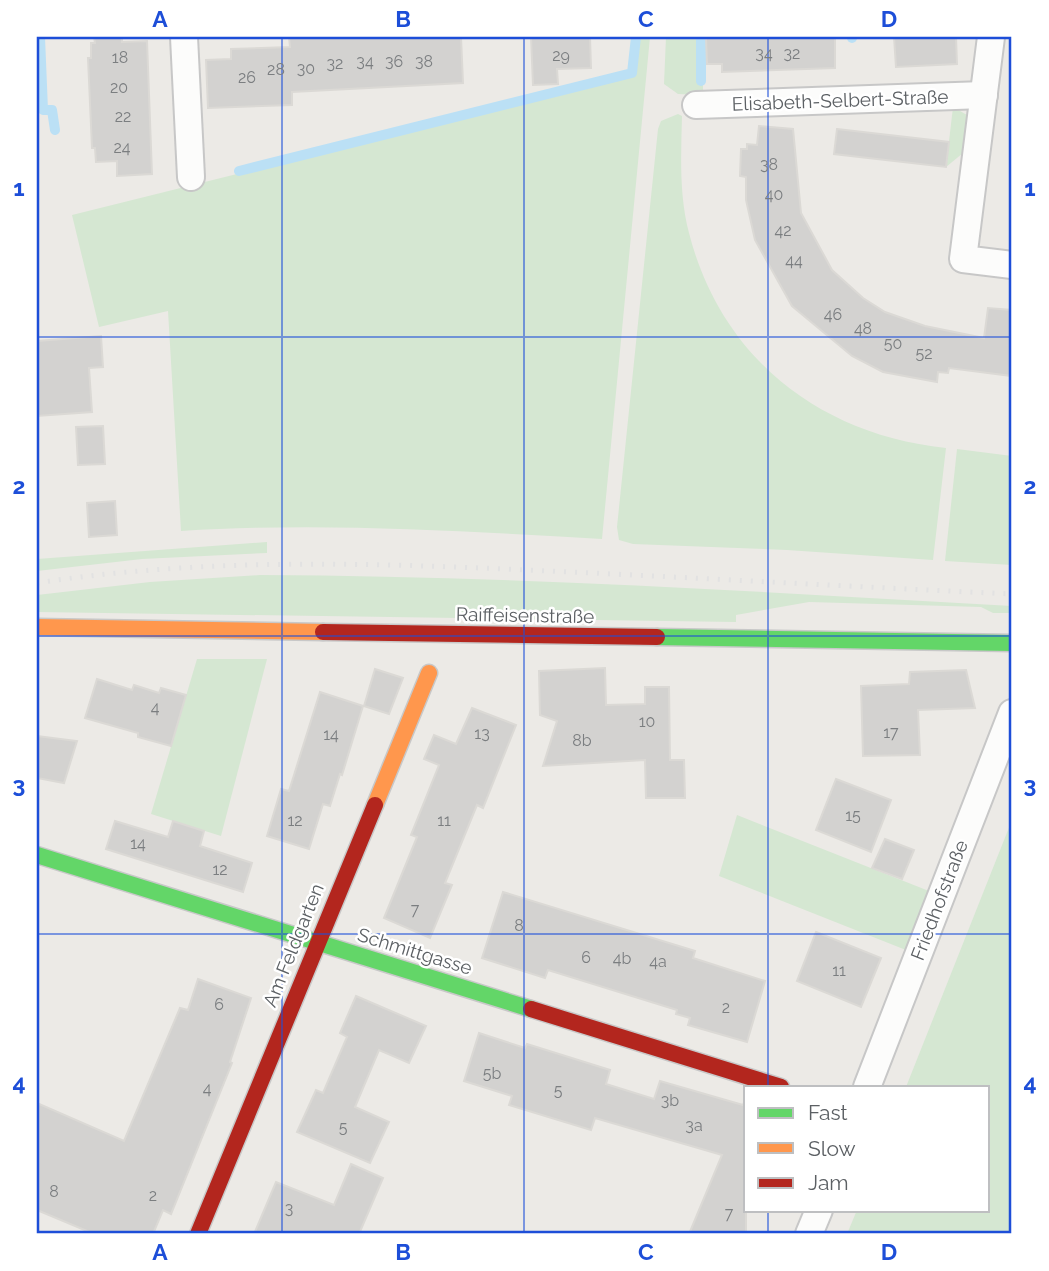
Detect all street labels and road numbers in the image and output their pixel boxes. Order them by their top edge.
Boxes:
street label: Elisabeth-Selbert-Straße [731,85,949,115]
street label: Raiffeisenstraße [456,603,594,627]
street label: Friedhofstraße [906,837,972,963]
street label: Am Feldgarten [258,880,328,1010]
street label: Schmittgasse [355,923,475,979]

